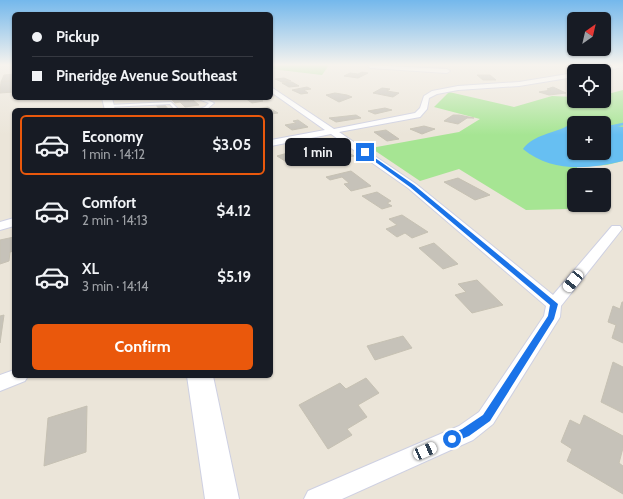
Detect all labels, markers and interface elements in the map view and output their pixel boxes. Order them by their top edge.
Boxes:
north arrow [567,12,611,56]
map controls [567,12,611,212]
text: Pickup [56,28,99,46]
button: locate [567,64,611,108]
text: Pineridge Avenue Southeast [56,67,237,85]
button: + [567,116,611,160]
icon: car [34,127,70,163]
text: Economy [82,128,143,146]
text: $3.05 [212,136,251,154]
callout: 1 min [285,138,351,166]
route end [356,143,374,161]
text: 1 min [303,144,333,160]
text: 1 min · 14:12 [82,146,145,162]
button: − [567,168,611,212]
icon: car [34,193,70,229]
text: Comfort [82,194,136,212]
text: $4.12 [216,202,251,220]
text: 2 min · 14:13 [82,212,148,228]
icon: car [34,259,70,295]
text: XL [82,260,99,278]
text: $5.19 [217,268,251,286]
car [561,268,585,294]
text: 3 min · 14:14 [82,278,149,294]
button: Confirm [32,324,253,370]
route start [443,430,461,448]
car [412,441,438,461]

